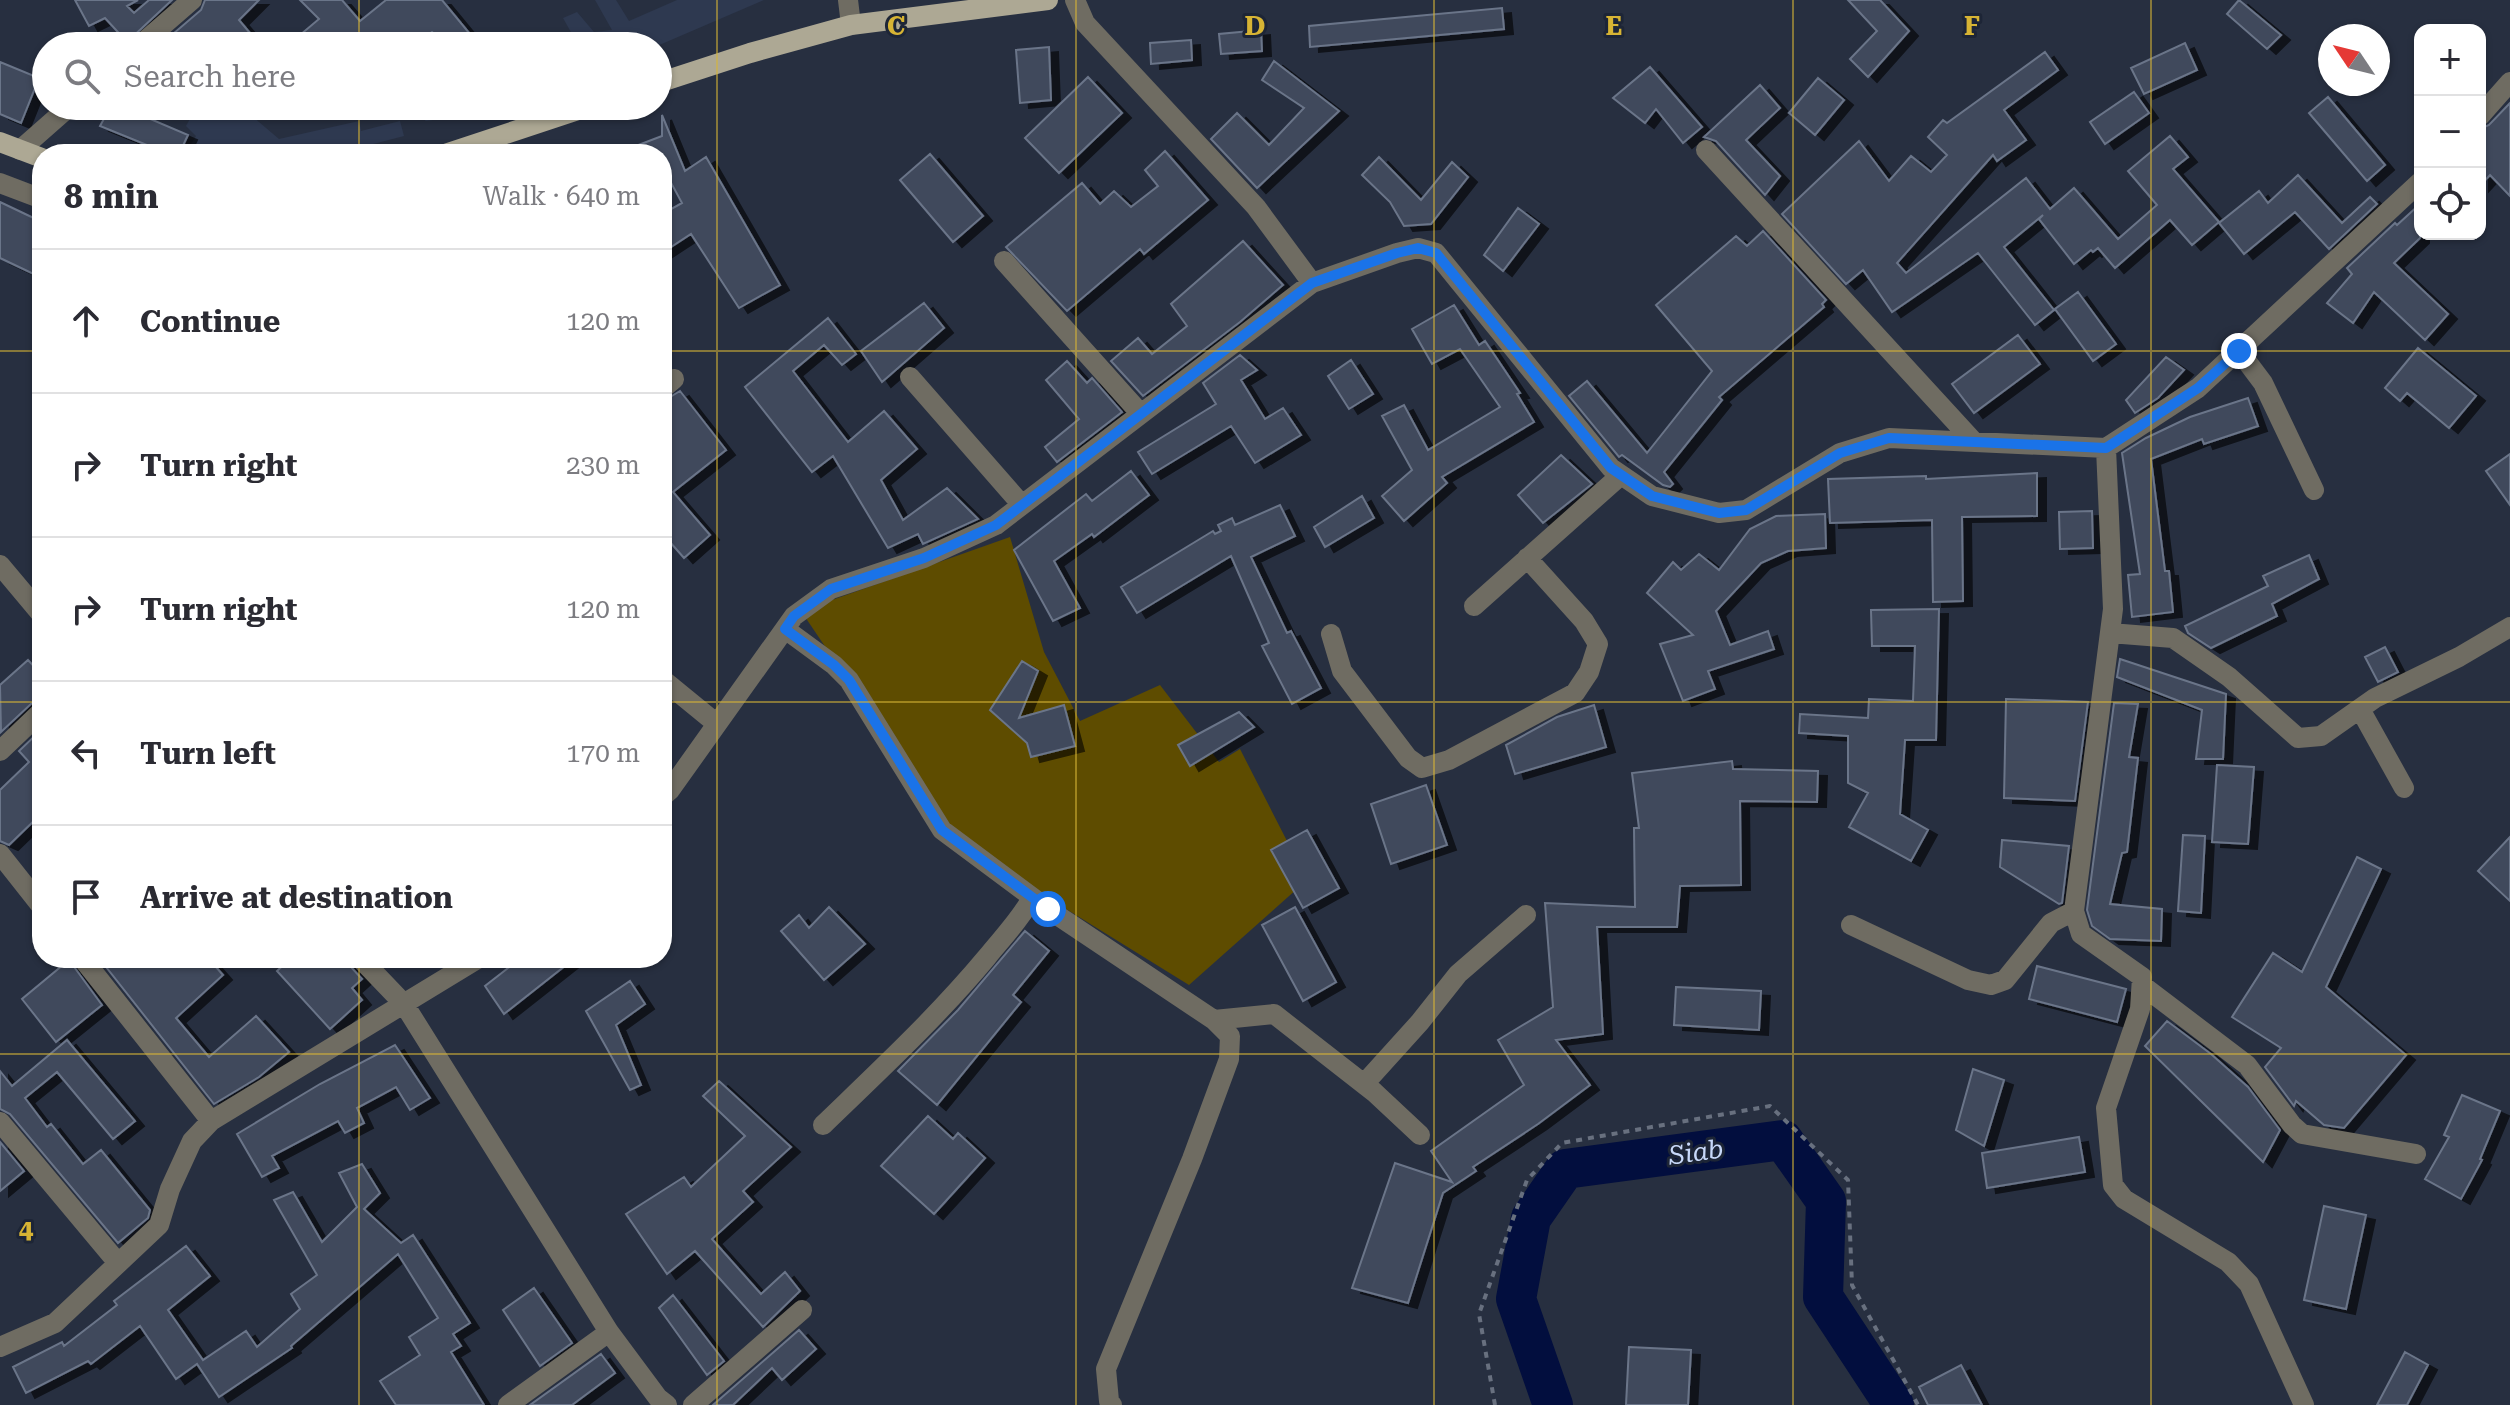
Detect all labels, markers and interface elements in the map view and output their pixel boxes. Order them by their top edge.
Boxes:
text: C [887,11,905,41]
text: D [1245,11,1265,41]
text: E [1606,11,1622,41]
text: F [1964,11,1980,41]
north arrow [2318,24,2390,96]
map controls [2414,24,2486,240]
button: + [2414,24,2486,96]
search box [32,32,672,120]
icon: search [60,54,104,98]
text: Search here [124,59,296,94]
button: − [2414,96,2486,168]
button: locate [2414,168,2486,240]
text: 8 min [64,176,159,216]
text: Walk · 640 m [482,181,640,211]
icon: ahead [64,299,108,343]
text: Continue [140,304,280,339]
text: 120 m [566,306,640,336]
route end [2221,333,2257,369]
icon: right [64,443,108,487]
text: Turn right [140,448,297,483]
text: 230 m [566,450,640,480]
icon: right [64,587,108,631]
text: Turn right [140,592,297,627]
text: 120 m [566,594,640,624]
icon: left [64,731,108,775]
text: Turn left [140,736,276,771]
text: 170 m [566,738,640,768]
icon: arrive [64,875,108,919]
text: Arrive at destination [140,880,453,915]
route start [1030,891,1066,927]
water label: Siab [1666,1133,1725,1171]
text: 4 [19,1214,34,1244]

